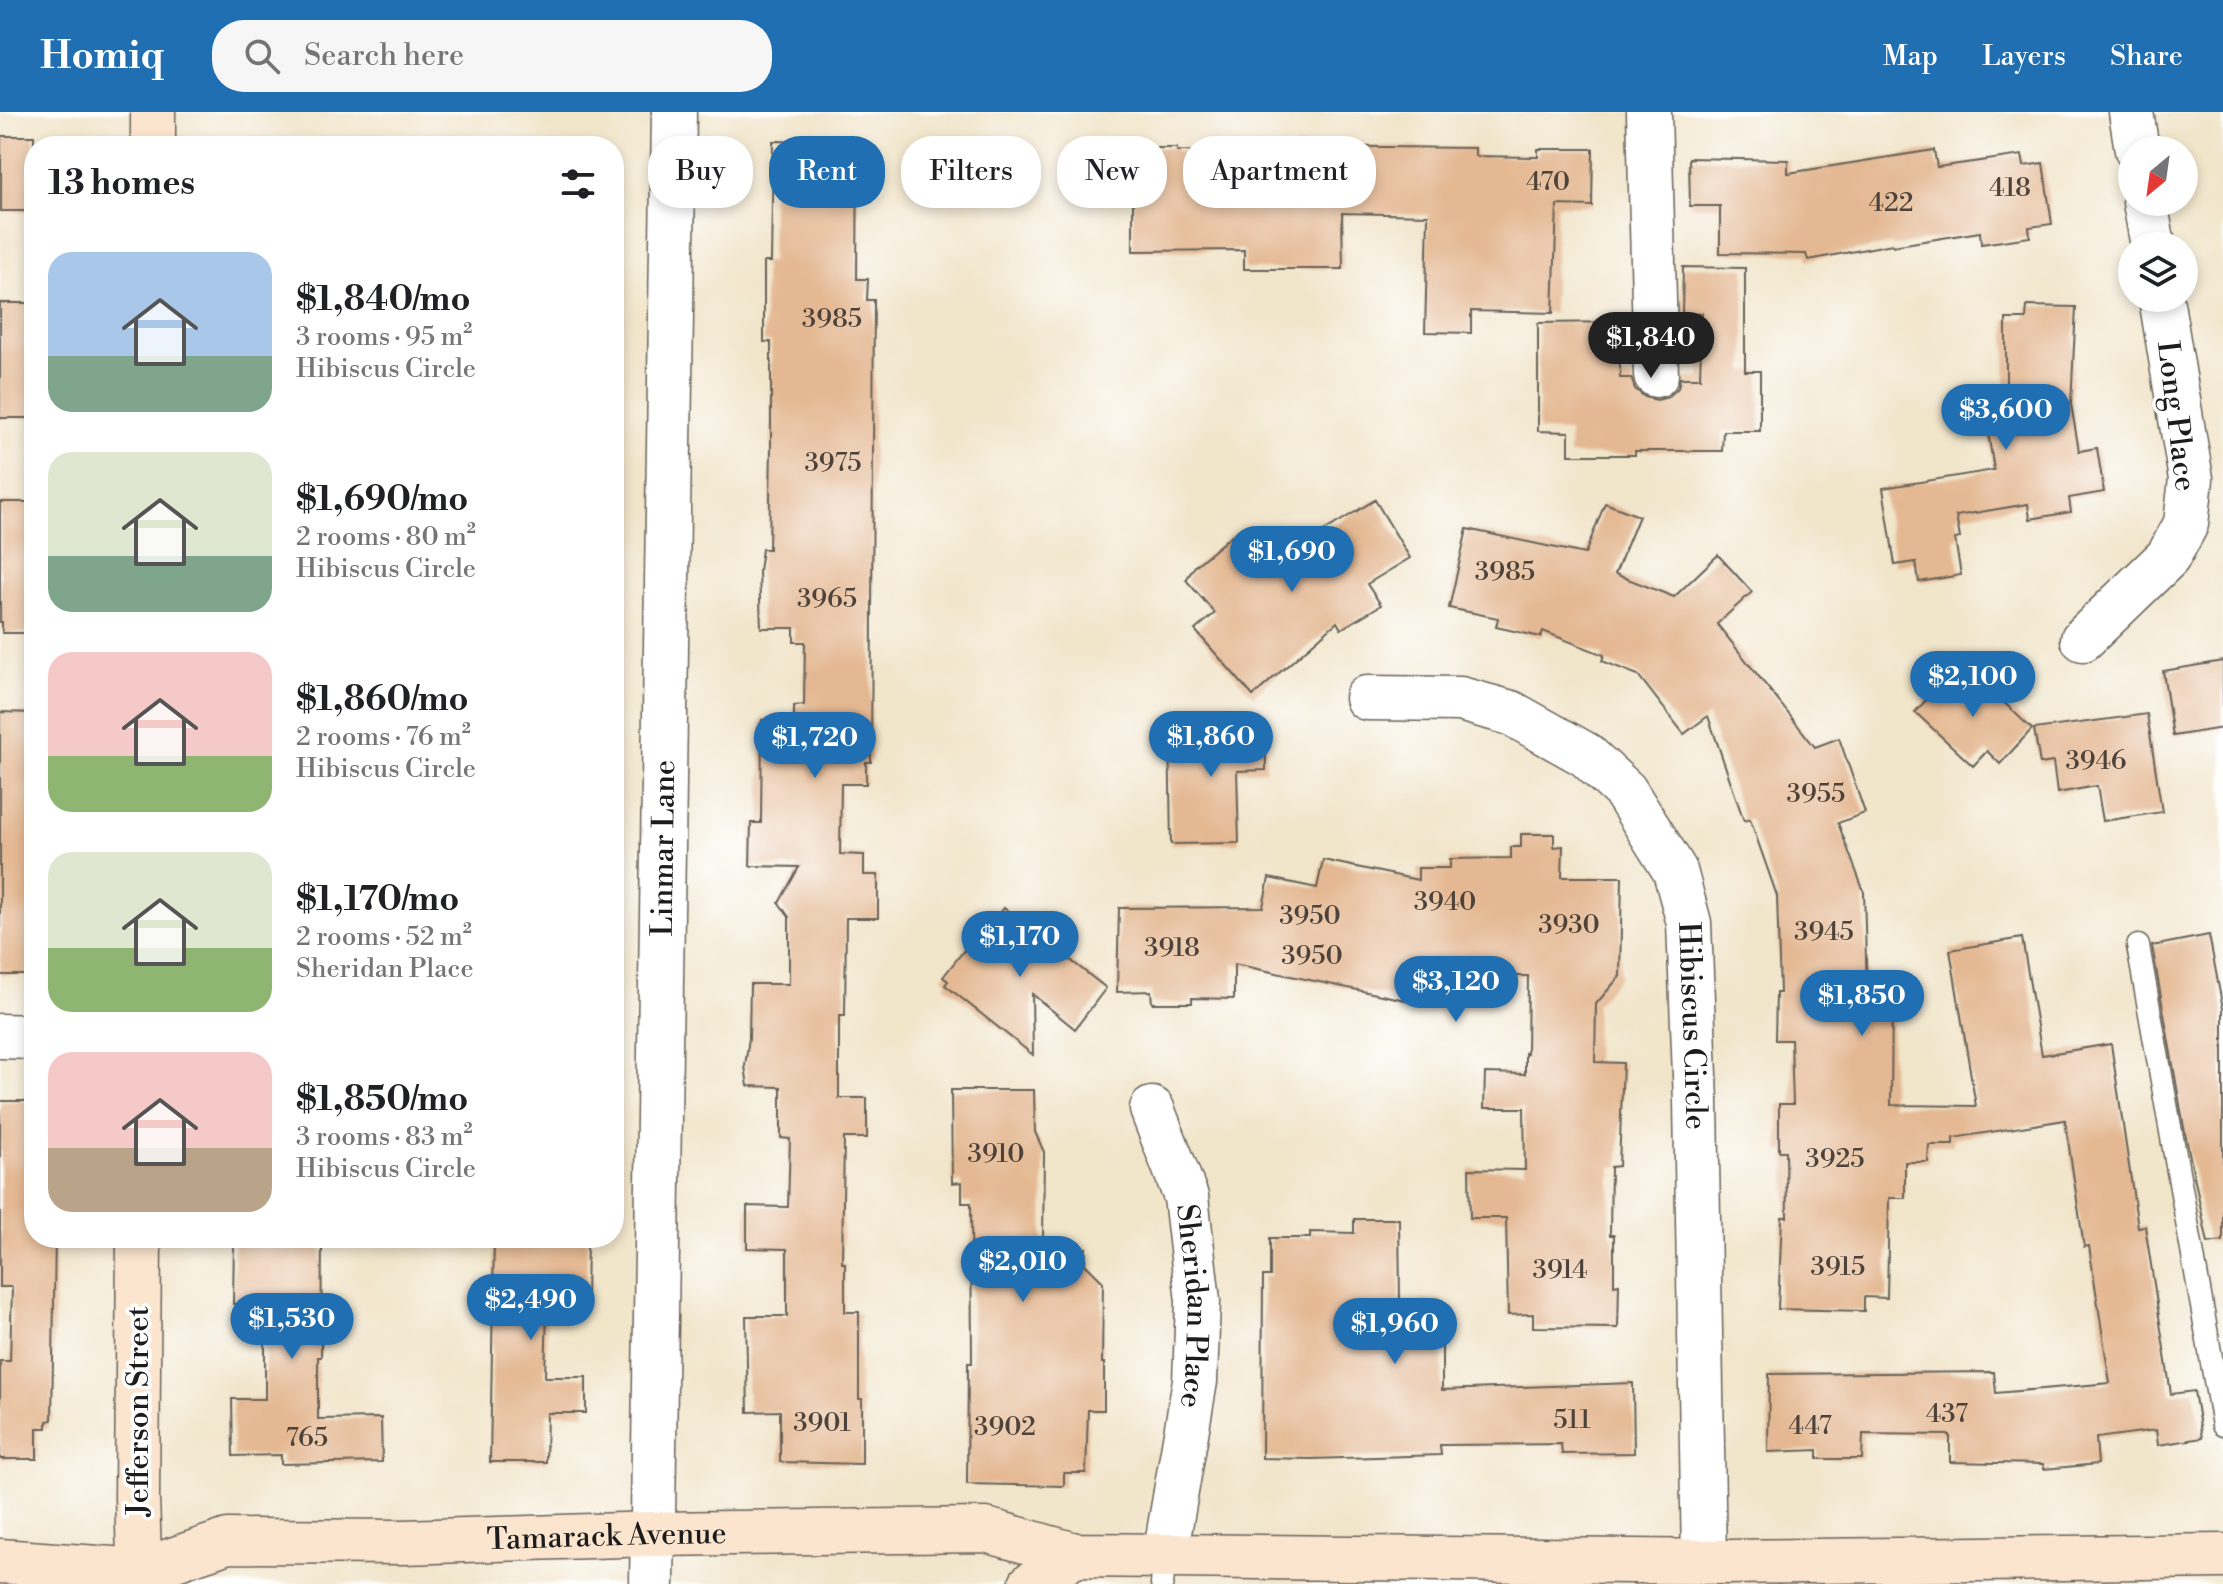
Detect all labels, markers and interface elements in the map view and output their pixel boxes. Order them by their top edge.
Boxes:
search box [212,20,772,92]
text: Homiq [40,33,164,80]
icon: search [240,34,284,78]
text: Search here [304,37,464,75]
text: Map [1883,39,1938,74]
text: Layers [1982,39,2066,74]
text: Share [2110,39,2183,74]
chip: Buy [648,136,753,208]
chip: Rent [769,136,885,208]
chip: Filters [901,136,1041,208]
chip: New [1057,136,1167,208]
chip: Apartment [1183,136,1376,208]
north arrow [2118,136,2198,216]
map controls [2118,136,2198,312]
icon: filters [556,162,600,206]
text: 13 homes [48,163,195,205]
house number: 470 [1526,166,1570,198]
house number: 418 [1989,172,2031,204]
house number: 422 [1868,187,1914,219]
button: layers [2118,232,2198,312]
text: $1,840/mo [296,279,471,321]
icon: home [112,284,208,380]
house number: 3985 [802,303,862,335]
pin: $1,840 [1586,312,1716,380]
text: 3 rooms · 95 m² [296,321,472,353]
text: $1,840 [1606,322,1696,354]
street label: Long Place [2148,339,2204,493]
text: Hibiscus Circle [296,353,476,385]
pin: $3,600 [1941,384,2071,452]
text: $3,600 [1959,394,2053,426]
house number: 3975 [804,447,862,479]
text: $1,690/mo [296,479,468,521]
icon: home [112,484,208,580]
text: 2 rooms · 80 m² [296,521,476,553]
pin: $1,690 [1227,526,1357,594]
text: $1,690 [1248,536,1336,568]
text: Hibiscus Circle [296,553,476,585]
house number: 3985 [1475,556,1535,588]
house number: 3965 [797,583,857,615]
pin: $2,100 [1908,651,2038,719]
text: $2,100 [1928,661,2018,693]
text: $1,860/mo [296,679,469,721]
icon: home [112,684,208,780]
pin: $1,860 [1146,711,1276,779]
pin: $1,720 [750,712,880,780]
text: 2 rooms · 76 m² [296,721,471,753]
text: $1,860 [1167,721,1255,753]
text: $1,720 [772,722,858,754]
house number: 3946 [2065,745,2127,777]
text: Hibiscus Circle [296,753,476,785]
street label: Linmar Lane [644,760,684,937]
house number: 3955 [1787,778,1845,810]
text: $1,170/mo [296,879,459,921]
icon: home [112,884,208,980]
house number: 3940 [1414,886,1476,918]
house number: 3950 [1279,900,1341,932]
house number: 3930 [1538,909,1600,941]
pin: $1,170 [955,911,1085,979]
house number: 3945 [1794,916,1854,948]
text: 2 rooms · 52 m² [296,921,472,953]
text: $1,170 [980,921,1061,953]
street label: Hibiscus Circle [1669,921,1714,1130]
house number: 3918 [1144,932,1200,964]
house number: 3950 [1281,940,1343,972]
text: Sheridan Place [296,953,474,985]
pin: $3,120 [1391,956,1521,1024]
text: $3,120 [1412,966,1500,998]
pin: $1,850 [1797,970,1927,1038]
text: $1,850 [1818,980,1906,1012]
text: $1,850/mo [296,1079,468,1121]
icon: home [112,1084,208,1180]
text: 3 rooms · 83 m² [296,1121,473,1153]
house number: 3910 [968,1138,1024,1170]
house number: 3925 [1805,1143,1865,1175]
text: Hibiscus Circle [296,1153,476,1185]
street label: Sheridan Place [1167,1202,1216,1411]
pin: $2,010 [958,1236,1088,1304]
text: $2,010 [979,1246,1067,1278]
house number: 3915 [1811,1251,1865,1283]
house number: 3914 [1533,1254,1587,1286]
pin: $2,490 [466,1274,596,1342]
text: $2,490 [485,1284,577,1316]
pin: $1,530 [227,1293,357,1361]
pin: $1,960 [1330,1298,1460,1366]
text: $1,530 [249,1303,335,1335]
street label: Jefferson Street [120,1305,158,1517]
text: $1,960 [1351,1308,1439,1340]
house number: 437 [1926,1398,1968,1430]
house number: 511 [1553,1404,1591,1436]
house number: 3901 [793,1407,851,1439]
house number: 447 [1788,1410,1832,1442]
house number: 3902 [974,1411,1036,1443]
house number: 765 [286,1422,328,1454]
street label: Tamarack Avenue [486,1515,727,1559]

